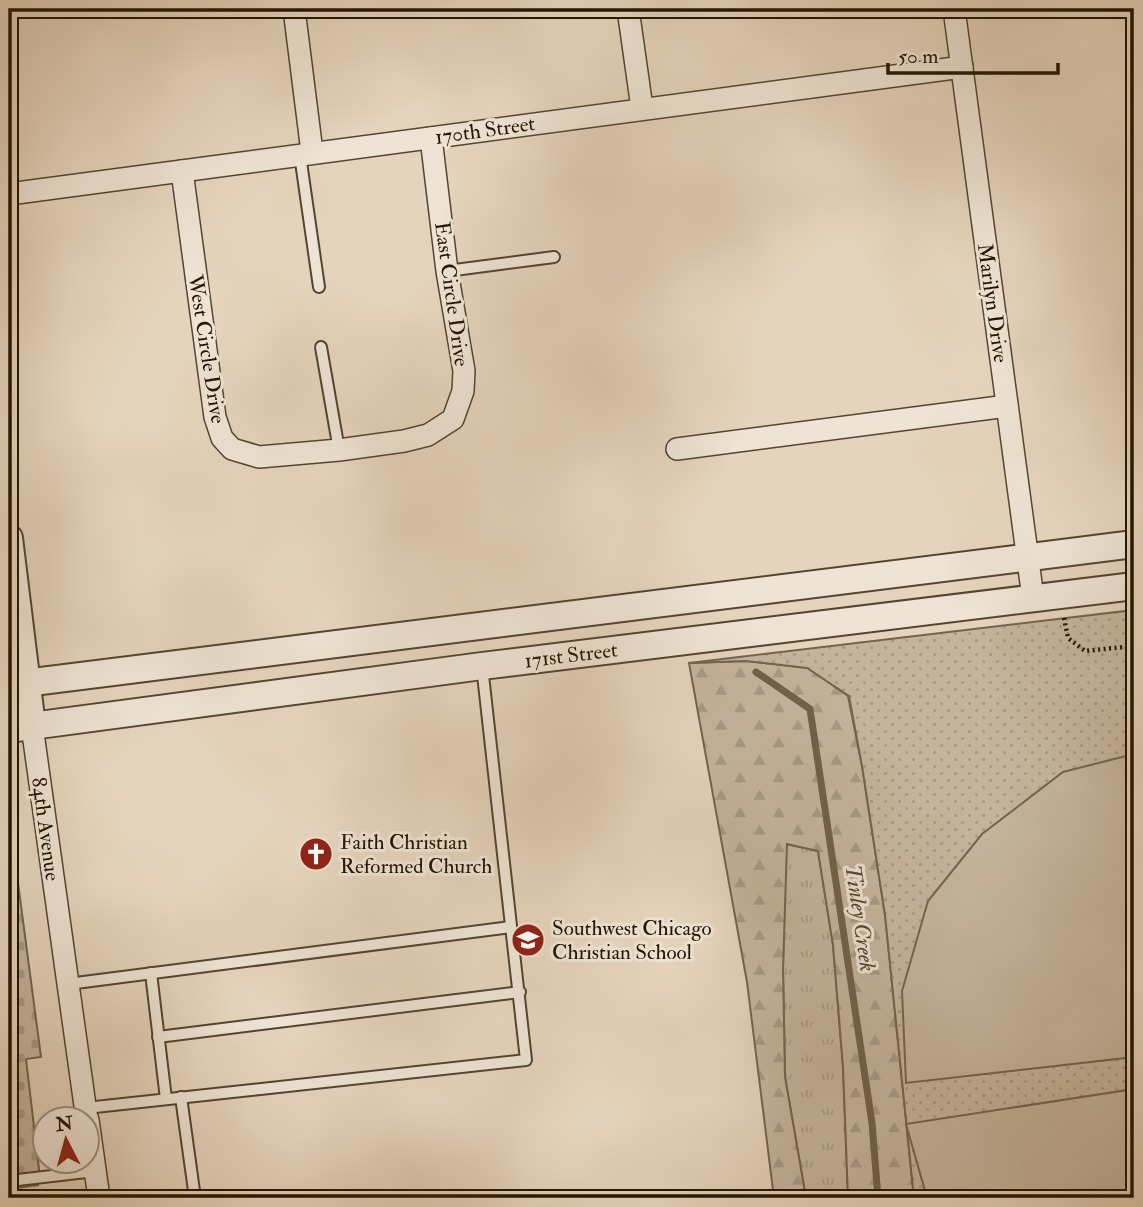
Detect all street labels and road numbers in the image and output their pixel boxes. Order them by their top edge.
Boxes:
street label: 170th Street [433,110,537,151]
street label: East Circle Drive [428,220,475,368]
street label: Marilyn Drive [971,242,1014,365]
street label: West Circle Drive [181,272,232,426]
street label: 171st Street [523,636,619,675]
street label: 84th Avenue [25,776,66,883]

